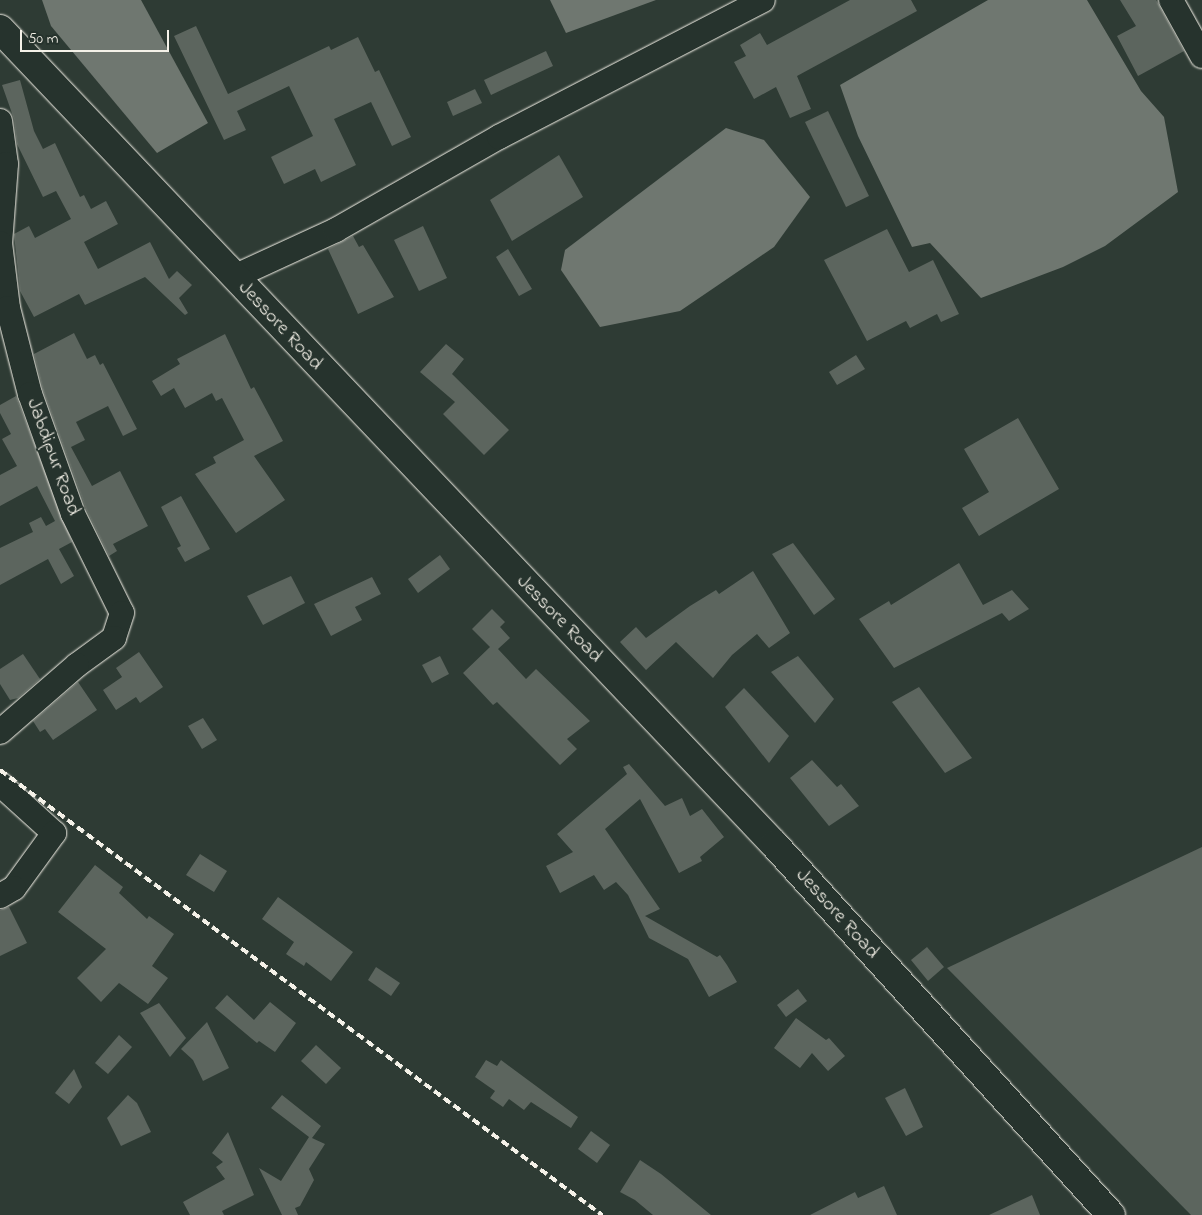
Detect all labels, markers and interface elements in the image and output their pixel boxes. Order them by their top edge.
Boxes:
scale bar [22,20,171,52]
text: 50 m [28,28,58,50]
street label: Jessore Road [233,276,327,376]
street label: Jabdipur Road [21,395,85,519]
street label: Jessore Road [511,570,607,668]
street label: Jessore Road [790,864,884,964]

